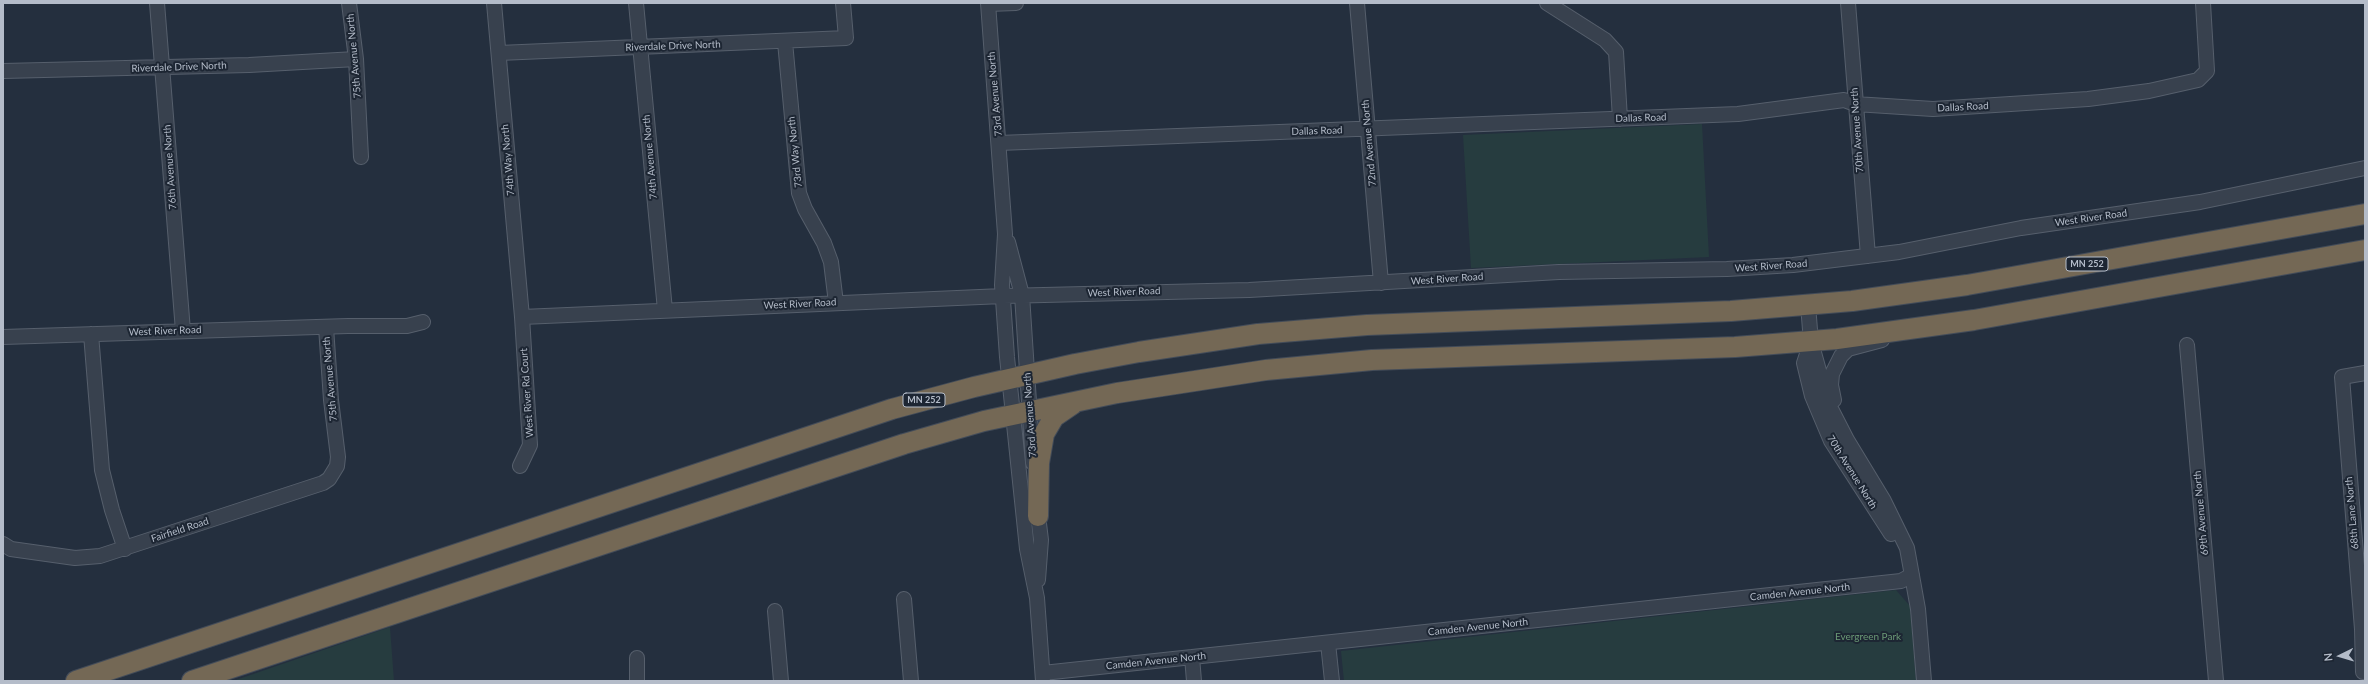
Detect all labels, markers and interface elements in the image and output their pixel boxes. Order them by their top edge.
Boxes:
street label: 75th Avenue North [344,13,364,99]
street label: Riverdale Drive North [625,38,721,54]
street label: 73rd Avenue North [985,51,1005,137]
street label: Riverdale Drive North [131,59,227,75]
street label: 70th Avenue North [1848,87,1866,173]
street label: 72nd Avenue North [1359,99,1379,187]
street label: Dallas Road [1937,100,1989,114]
street label: Dallas Road [1615,111,1667,125]
street label: 74th Avenue North [640,114,660,200]
street label: 73rd Way North [785,116,805,188]
street label: 76th Avenue North [161,124,179,210]
street label: 74th Way North [499,124,517,196]
street label: Dallas Road [1291,124,1343,138]
street label: West River Road [2054,207,2128,229]
street label: West River Road [1734,257,1808,275]
road number: MN 252 [2066,257,2108,271]
street label: West River Road [1410,270,1484,288]
street label: West River Road [1087,285,1161,299]
street label: West River Road [763,296,837,312]
street label: West River Road [128,324,202,338]
street label: 75th Avenue North [320,336,340,422]
street label: West River Rd Court [518,348,536,438]
street label: 73rd Avenue North [1021,372,1039,458]
road number: MN 252 [903,393,945,407]
street label: 70th Avenue North [1824,433,1880,511]
street label: 69th Avenue North [2191,470,2211,556]
street label: 68th Lane North [2343,476,2361,550]
street label: Fairfield Road [150,515,210,545]
street label: Camden Avenue North [1749,581,1851,603]
street label: Camden Avenue North [1427,616,1529,638]
park label: Evergreen Park [1835,631,1901,643]
north arrow [2320,636,2360,676]
street label: Camden Avenue North [1105,650,1207,672]
text: N [2321,652,2334,662]

